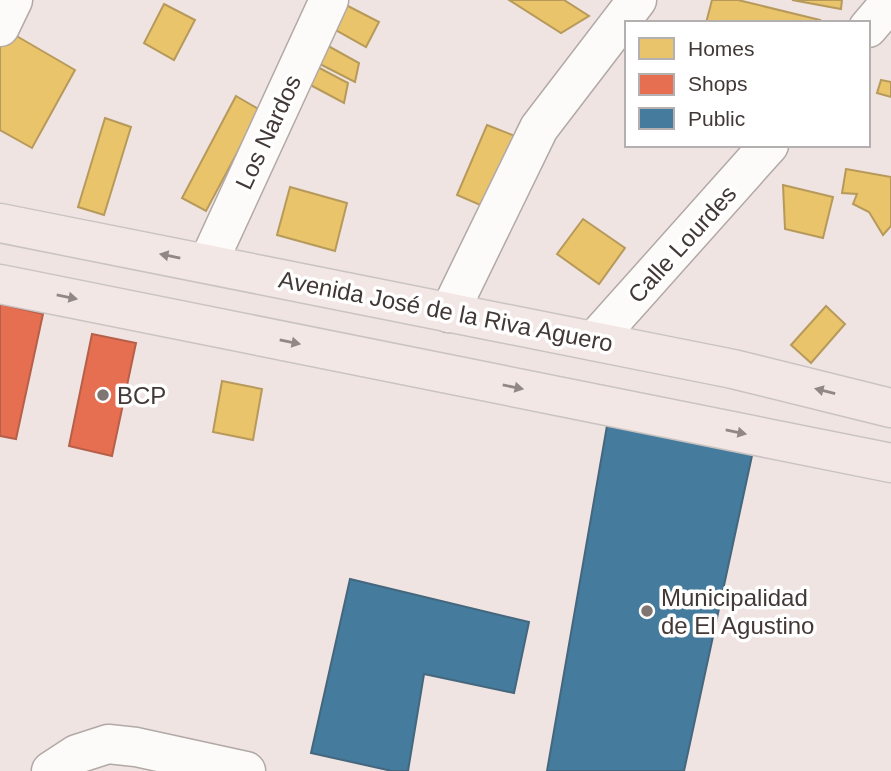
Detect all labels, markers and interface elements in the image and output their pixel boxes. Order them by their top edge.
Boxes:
legend [625,21,870,147]
text: Homes [688,37,755,60]
street label: Los Nardos [230,71,306,193]
text: Shops [688,72,748,95]
text: Public [688,107,745,130]
street label: Calle Lourdes [622,180,742,308]
one-way arrow [159,250,181,261]
street label: Avenida José de la Riva Aguero [277,265,615,357]
one-way arrow [56,292,78,303]
one-way arrow [279,337,301,348]
one-way arrow [502,381,524,392]
place label: BCP [117,382,166,409]
one-way arrow [814,385,836,396]
marker: BCP [95,387,111,403]
one-way arrow [725,426,747,437]
place label: Municipalidad de El Agustino [661,584,814,639]
marker: Municipalidad de El Agustino [639,603,655,619]

